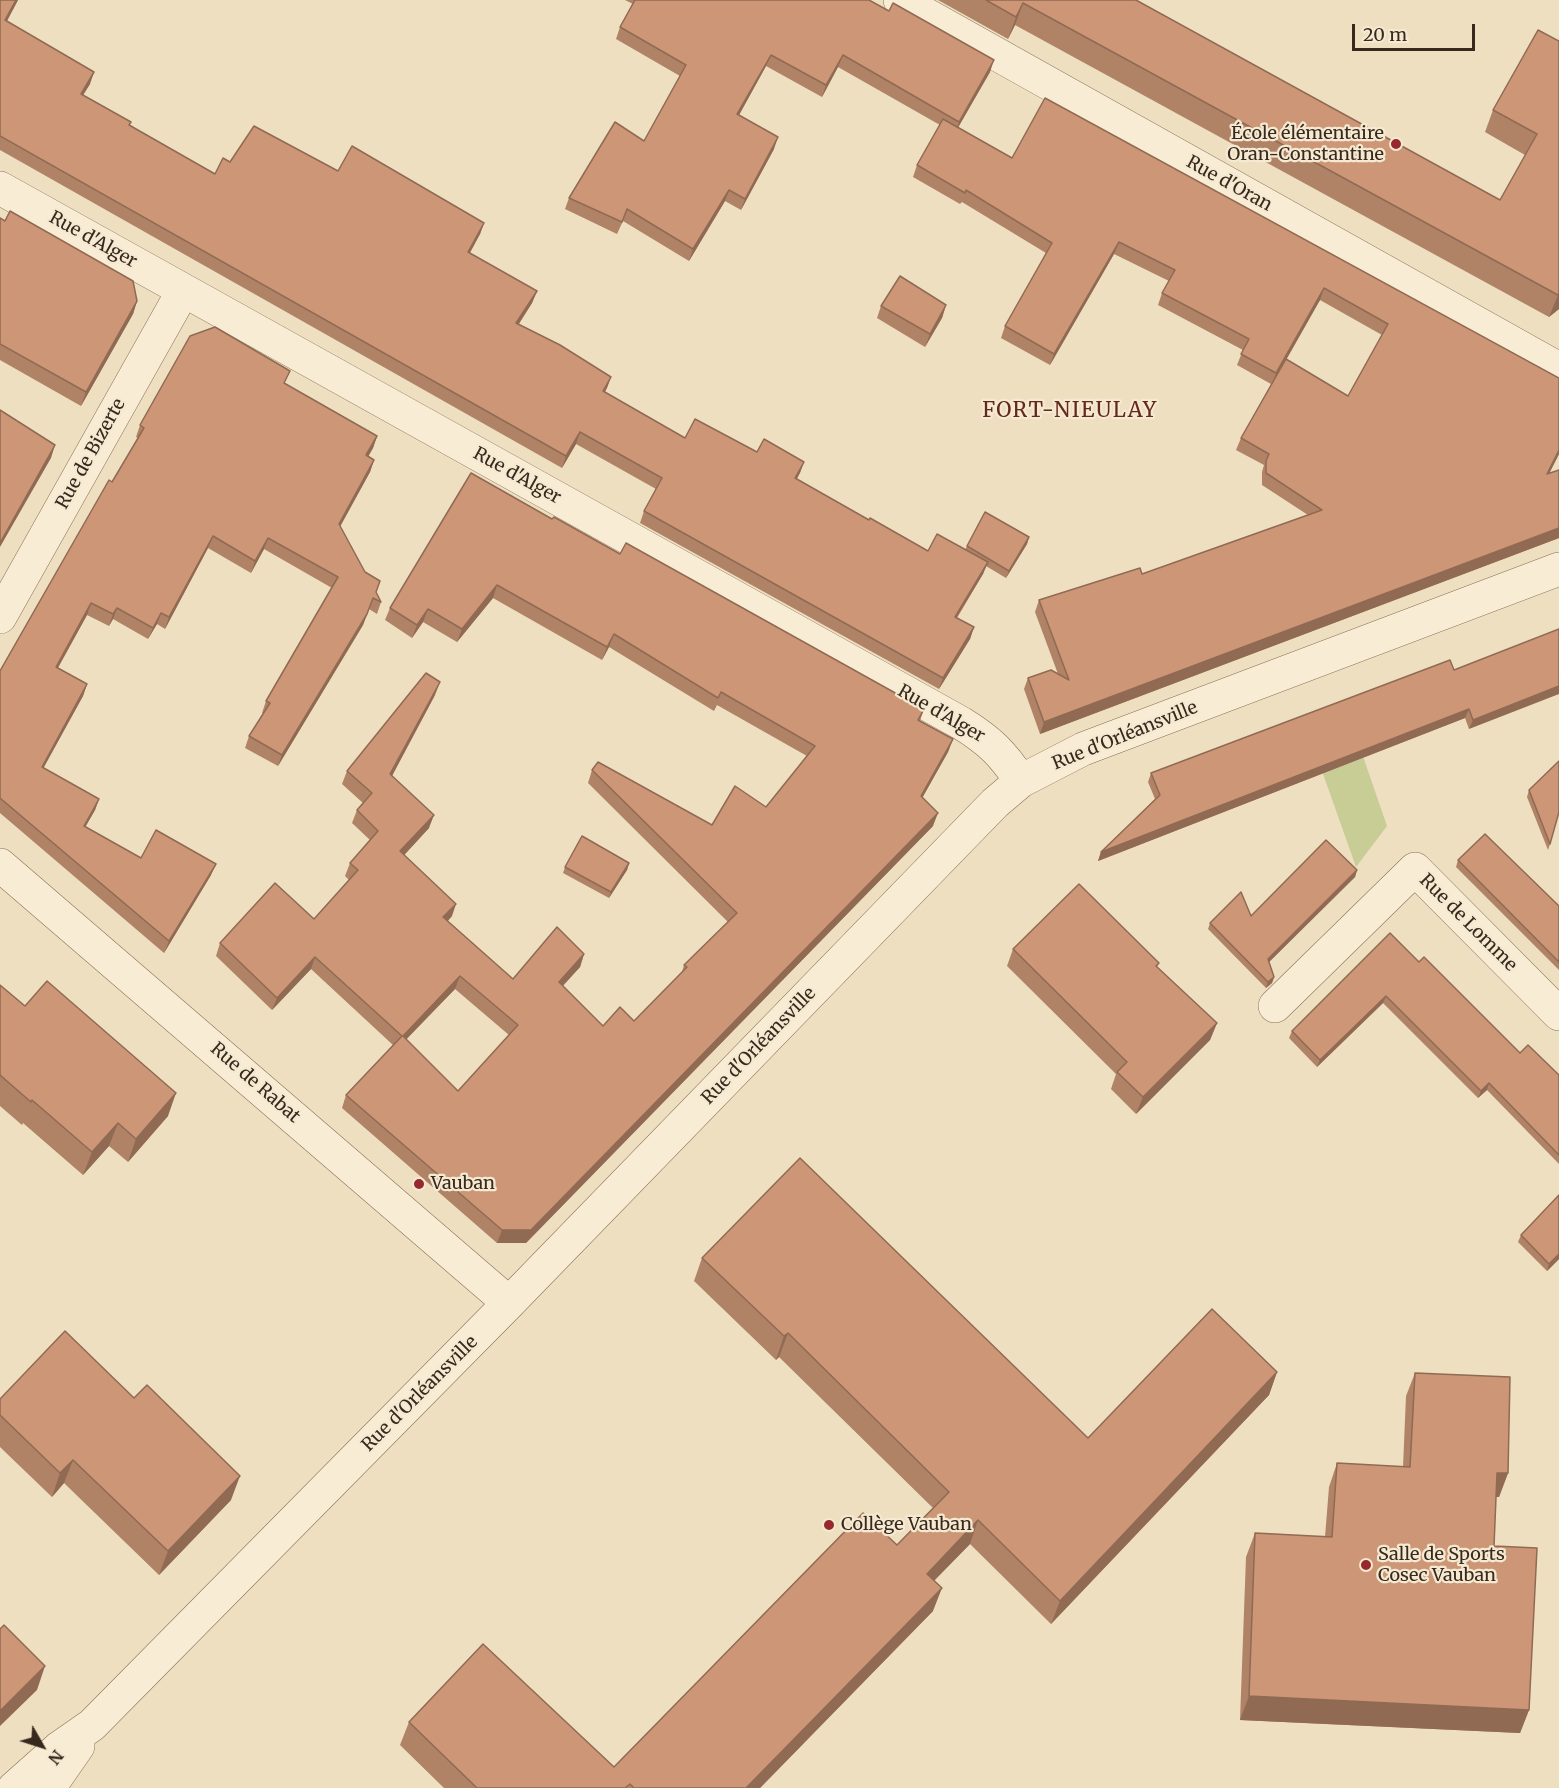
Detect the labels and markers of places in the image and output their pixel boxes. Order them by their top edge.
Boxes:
place label: École élémentaire Oran-Constantine [1227,123,1384,166]
marker: École élémentaire Oran-Constantine [1389,137,1403,151]
place label: Vauban [431,1173,495,1195]
marker: Vauban [412,1177,426,1191]
place label: Collège Vauban [841,1514,972,1536]
marker: Collège Vauban [822,1518,836,1532]
place label: Salle de Sports Cosec Vauban [1378,1544,1505,1586]
marker: Salle de Sports Cosec Vauban [1359,1558,1373,1572]

